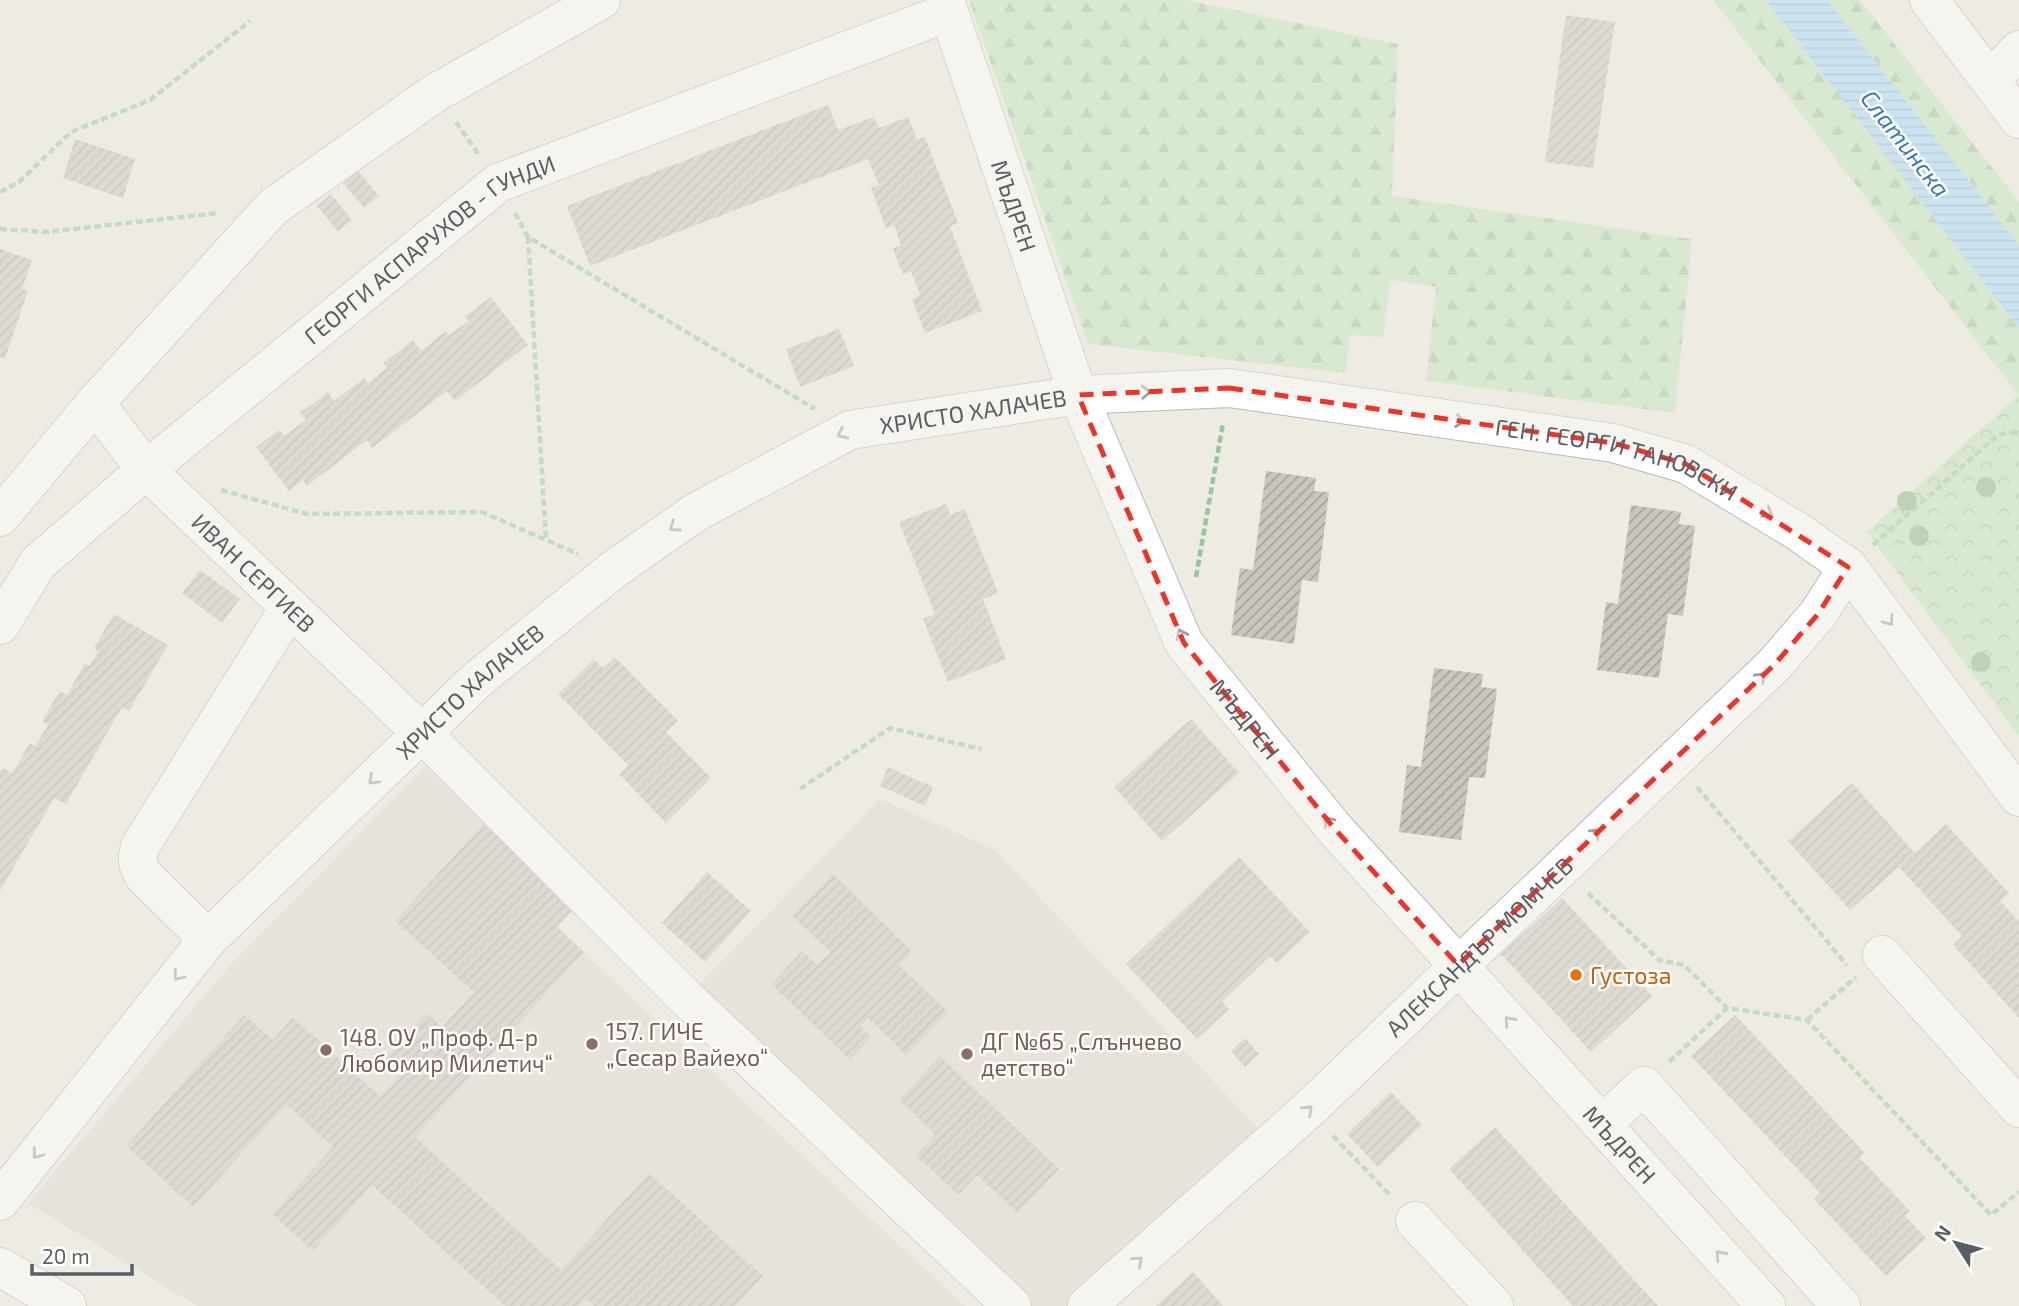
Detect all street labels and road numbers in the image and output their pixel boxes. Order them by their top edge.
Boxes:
street label: ГЕОРГИ АСПАРУХОВ - ГУНДИ [298,149,559,350]
street label: МЪДРЕН [986,156,1043,255]
street label: ХРИСТО ХАЛАЧЕВ [878,383,1068,439]
street label: ГЕН. ГЕОРГИ ТАНОВСКИ [1493,412,1743,506]
street label: ИВАН СЕРГИЕВ [186,507,321,638]
street label: ХРИСТО ХАЛАЧЕВ [390,618,549,765]
street label: МЪДРЕН [1205,673,1286,765]
street label: АЛЕКСАНДЪР МОМЧЕВ [1380,851,1578,1042]
street label: МЪДРЕН [1578,1100,1662,1189]

